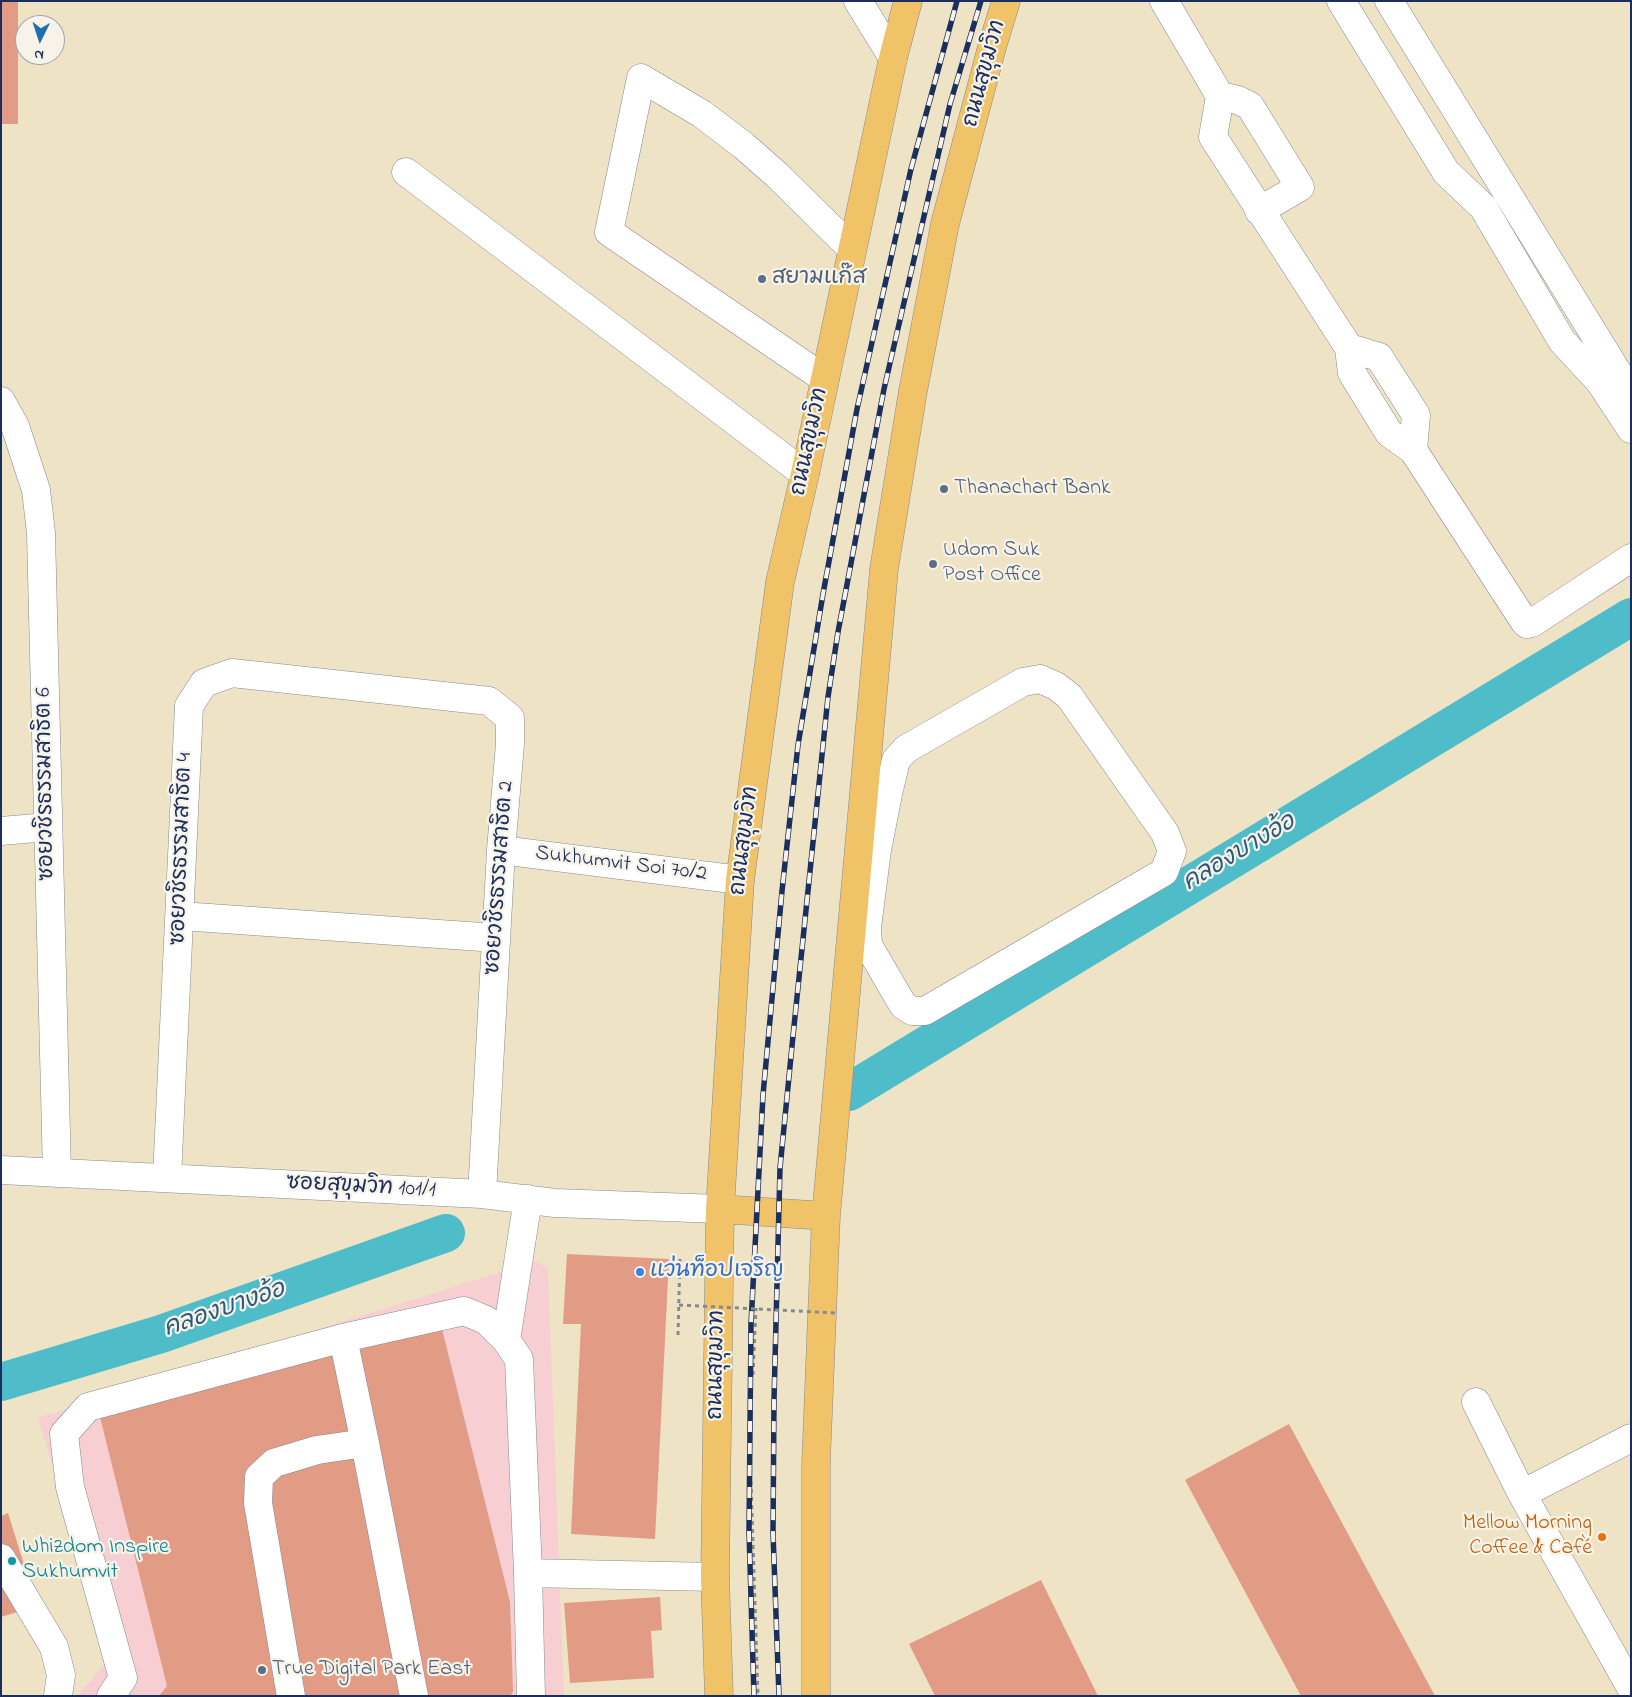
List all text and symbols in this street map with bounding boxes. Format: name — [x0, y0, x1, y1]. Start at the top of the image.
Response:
north arrow — [15, 15, 65, 65]
street label: ถนนสุขุมวิท — [959, 17, 1013, 131]
text: N — [34, 44, 44, 65]
place label: สยามแก๊ส — [772, 266, 866, 292]
marker: สยามแก๊ส — [756, 273, 768, 285]
street label: ถนนสุขุมวิท — [787, 385, 835, 499]
place label: Thanachart Bank — [954, 476, 1111, 502]
marker: Thanachart Bank — [938, 483, 950, 495]
place label: Udom Suk Post Office — [943, 538, 1041, 590]
marker: Udom Suk Post Office — [927, 558, 939, 570]
street label: ซอยวชิรธรรมสาธิต 6 — [32, 687, 62, 881]
street label: ซอยวชิรธรรมสาธิต 4 — [166, 752, 200, 946]
street label: ซอยวชิรธรรมสาธิต 2 — [481, 780, 521, 976]
street label: ถนนสุขุมวิท — [726, 785, 766, 897]
water label: คลองบางอ้อ — [1178, 809, 1302, 899]
street label: Sukhumvit Soi 70/2 — [534, 841, 708, 889]
street label: ซอยสุขุมวิท 101/1 — [286, 1171, 436, 1205]
place label: แว่นท็อปเจริญ — [650, 1259, 784, 1285]
marker: แว่นท็อปเจริญ — [634, 1266, 646, 1278]
water label: คลองบางอ้อ — [161, 1277, 289, 1345]
street label: ถนนสุขุมวิท — [704, 1310, 732, 1420]
place label: Mellow Morning Coffee & Café — [1463, 1511, 1592, 1562]
marker: Mellow Morning Coffee & Café — [1596, 1531, 1608, 1543]
place label: Whizdom Inspire Sukhumvit — [22, 1535, 169, 1586]
marker: Whizdom Inspire Sukhumvit — [6, 1555, 18, 1567]
place label: True Digital Park East — [272, 1657, 471, 1683]
marker: True Digital Park East — [256, 1664, 268, 1676]

